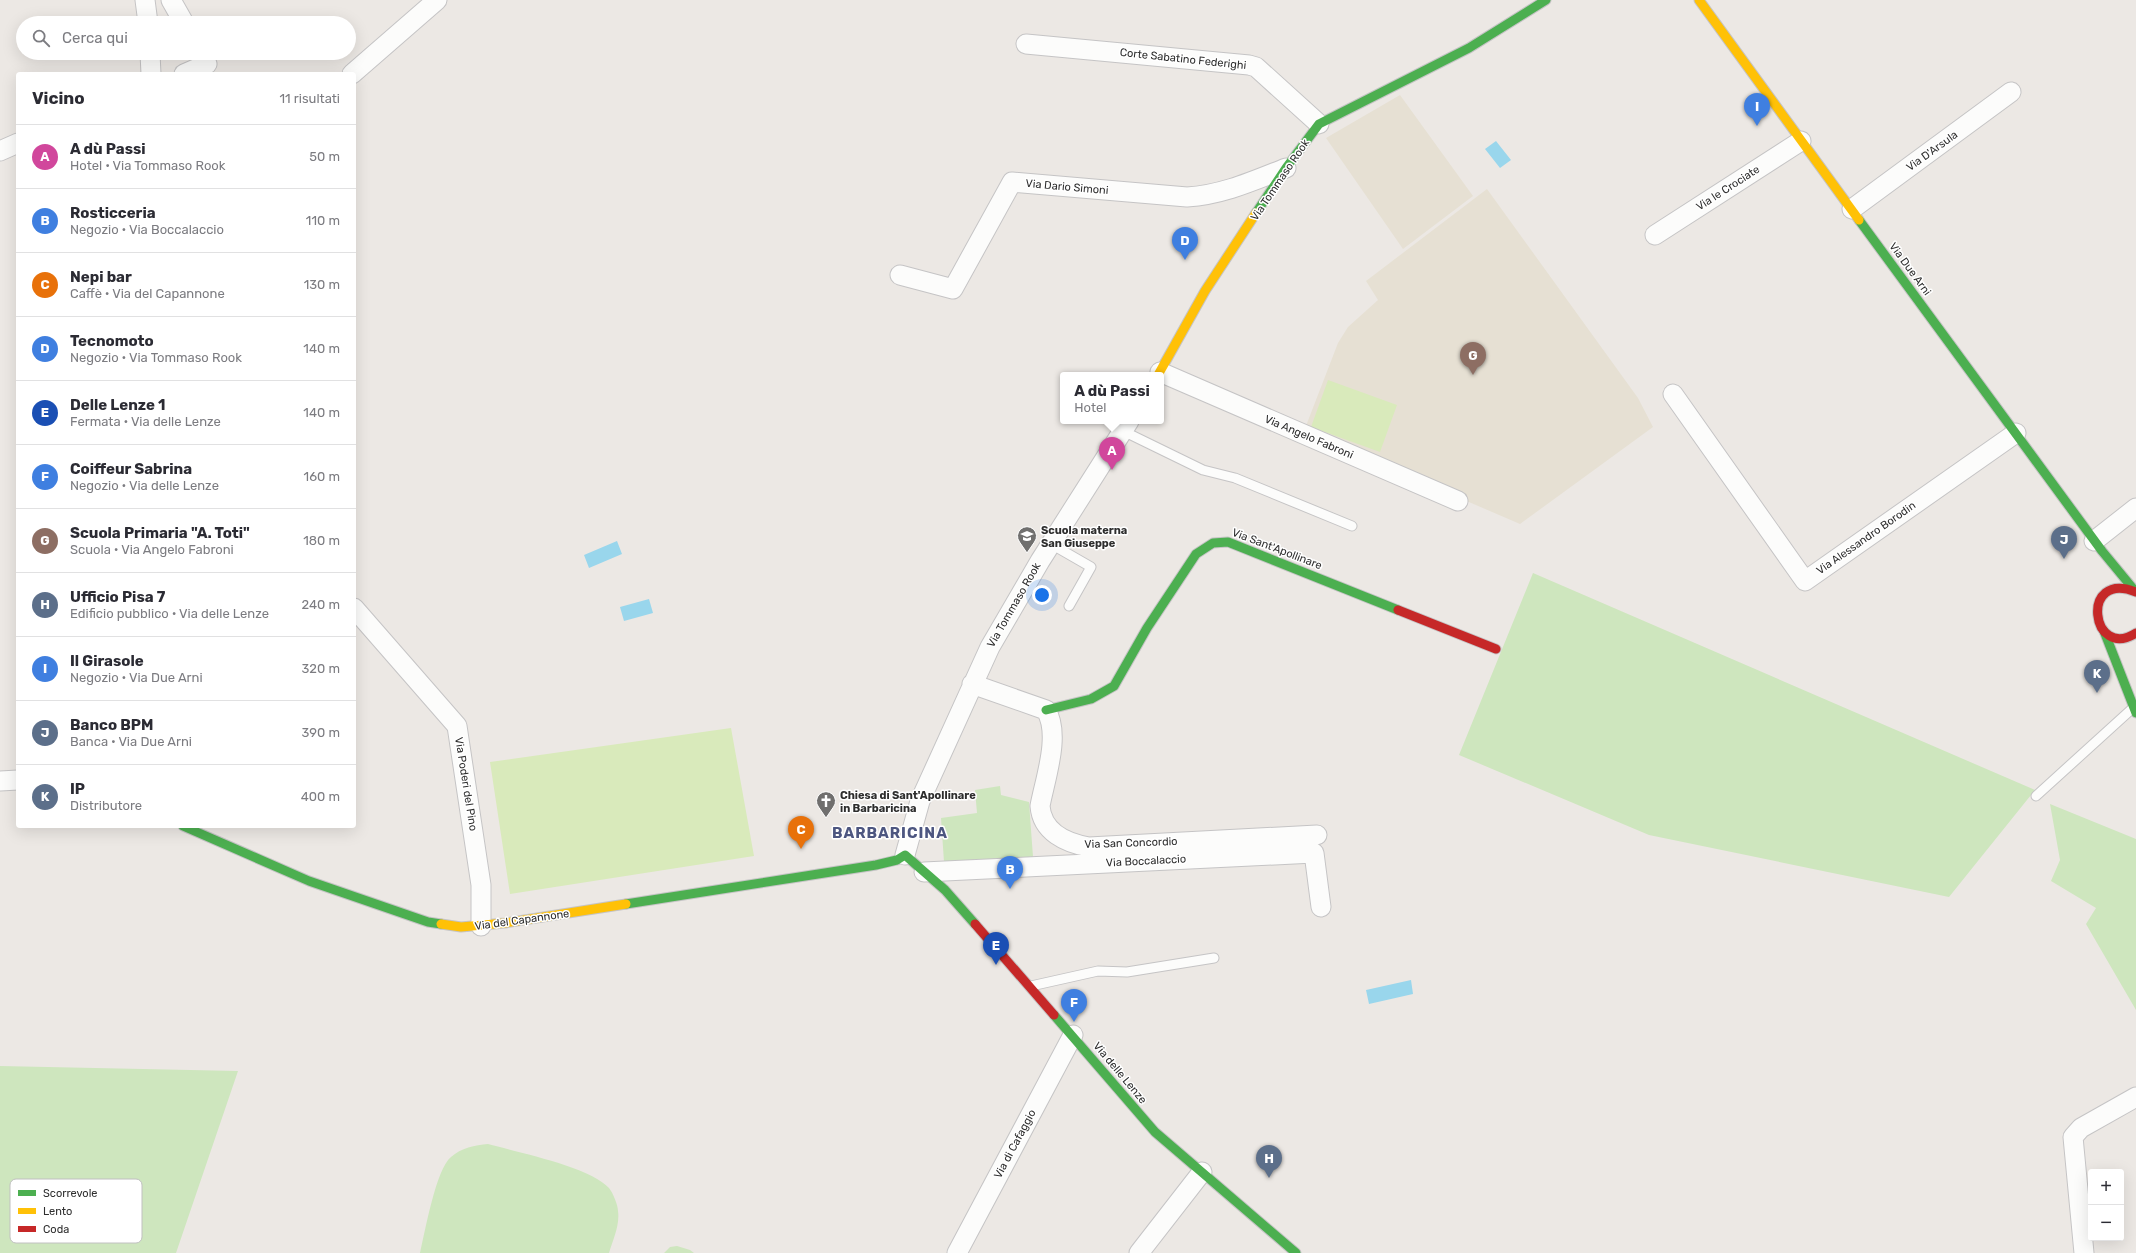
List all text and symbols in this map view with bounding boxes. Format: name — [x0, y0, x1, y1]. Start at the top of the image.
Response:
search box — [16, 16, 356, 60]
icon: search — [30, 27, 52, 49]
text: Cerca qui — [62, 29, 128, 47]
street label: Corte Sabatino Federighi — [1119, 46, 1247, 72]
text: Vicino — [32, 88, 85, 108]
text: 11 risultati — [280, 91, 340, 106]
pin: I — [1744, 93, 1770, 126]
street label: Via D'Arsula — [1904, 128, 1960, 174]
street label: Via Tommaso Rook — [1248, 136, 1312, 223]
text: A dù Passi — [70, 140, 146, 158]
text: A — [40, 149, 50, 164]
text: 50 m — [309, 149, 340, 164]
text: Hotel · Via Tommaso Rook — [70, 158, 226, 173]
street label: Via le Crociate — [1694, 163, 1762, 213]
street label: Via Dario Simoni — [1025, 177, 1109, 197]
text: Rosticceria — [70, 204, 156, 222]
text: B — [40, 213, 50, 228]
text: 110 m — [306, 213, 340, 228]
text: Negozio · Via Boccalaccio — [70, 222, 224, 237]
pin: D — [1172, 227, 1198, 260]
street label: Via Due Arni — [1886, 240, 1934, 298]
text: Nepi bar — [70, 268, 132, 286]
text: C — [40, 277, 50, 292]
text: 130 m — [304, 277, 340, 292]
text: Caffè · Via del Capannone — [70, 286, 225, 301]
text: Tecnomoto — [70, 332, 154, 350]
text: D — [40, 341, 50, 356]
text: 140 m — [303, 341, 340, 356]
pin: G — [1460, 342, 1486, 375]
text: Negozio · Via Tommaso Rook — [70, 350, 242, 365]
popup — [1060, 372, 1164, 424]
text: A dù Passi — [1074, 382, 1150, 400]
text: Delle Lenze 1 — [70, 396, 166, 414]
text: Hotel — [1074, 400, 1106, 415]
text: E — [41, 405, 49, 420]
text: 140 m — [303, 405, 340, 420]
street label: Via Angelo Fabroni — [1263, 412, 1355, 462]
text: Fermata · Via delle Lenze — [70, 414, 221, 429]
pin: A — [1099, 437, 1125, 470]
text: Coiffeur Sabrina — [70, 460, 192, 478]
text: F — [41, 469, 49, 484]
text: 160 m — [304, 469, 340, 484]
text: Negozio · Via delle Lenze — [70, 478, 219, 493]
street label: Via Alessandro Borodin — [1814, 499, 1918, 577]
text: Scuola Primaria "A. Toti" — [70, 524, 250, 542]
place label: Scuola materna San Giuseppe — [1041, 524, 1127, 550]
school or university icon: Scuola materna San Giuseppe — [1016, 525, 1038, 553]
street label: Via Sant'Apollinare — [1230, 526, 1324, 572]
pin: J — [2051, 526, 2077, 559]
text: G — [40, 533, 50, 548]
text: 180 m — [303, 533, 340, 548]
text: Scuola · Via Angelo Fabroni — [70, 542, 234, 557]
street label: Via Tommaso Rook — [984, 560, 1044, 650]
your location — [1032, 585, 1052, 605]
text: Ufficio Pisa 7 — [70, 588, 165, 606]
text: H — [40, 597, 50, 612]
text: 240 m — [301, 597, 340, 612]
text: Edificio pubblico · Via delle Lenze — [70, 606, 269, 621]
text: Il Girasole — [70, 652, 144, 670]
pin: K — [2084, 660, 2110, 693]
text: I — [43, 661, 47, 676]
text: 320 m — [302, 661, 340, 676]
text: Negozio · Via Due Arni — [70, 670, 203, 685]
text: Banco BPM — [70, 716, 153, 734]
text: J — [41, 725, 49, 740]
text: 390 m — [301, 725, 340, 740]
text: Banca · Via Due Arni — [70, 734, 192, 749]
street label: Via Poderi del Pino — [452, 736, 480, 832]
text: IP — [70, 780, 85, 798]
text: K — [41, 789, 49, 804]
text: 400 m — [301, 789, 340, 804]
place label: Chiesa di Sant'Apollinare in Barbaricina — [840, 789, 976, 815]
church icon: Chiesa di Sant'Apollinare in Barbaricina — [815, 790, 837, 818]
text: Distributore — [70, 798, 142, 813]
pin: C — [788, 816, 814, 849]
district label: BARBARICINA — [832, 824, 948, 842]
street label: Via San Concordio — [1084, 835, 1178, 851]
street label: Via Boccalaccio — [1106, 852, 1186, 870]
pin: B — [997, 856, 1023, 889]
street label: Via del Capannone — [474, 907, 570, 933]
pin: E — [983, 932, 1009, 965]
pin: F — [1061, 989, 1087, 1022]
street label: Via delle Lenze — [1091, 1040, 1149, 1106]
street label: Via di Cafaggio — [991, 1107, 1039, 1181]
pin: H — [1256, 1145, 1282, 1178]
map controls — [2088, 1169, 2124, 1241]
button: + — [2088, 1169, 2124, 1205]
legend — [10, 1179, 142, 1243]
text: Scorrevole — [43, 1187, 97, 1200]
text: Lento — [43, 1205, 72, 1218]
button: − — [2088, 1205, 2124, 1241]
text: Coda — [43, 1223, 69, 1236]

